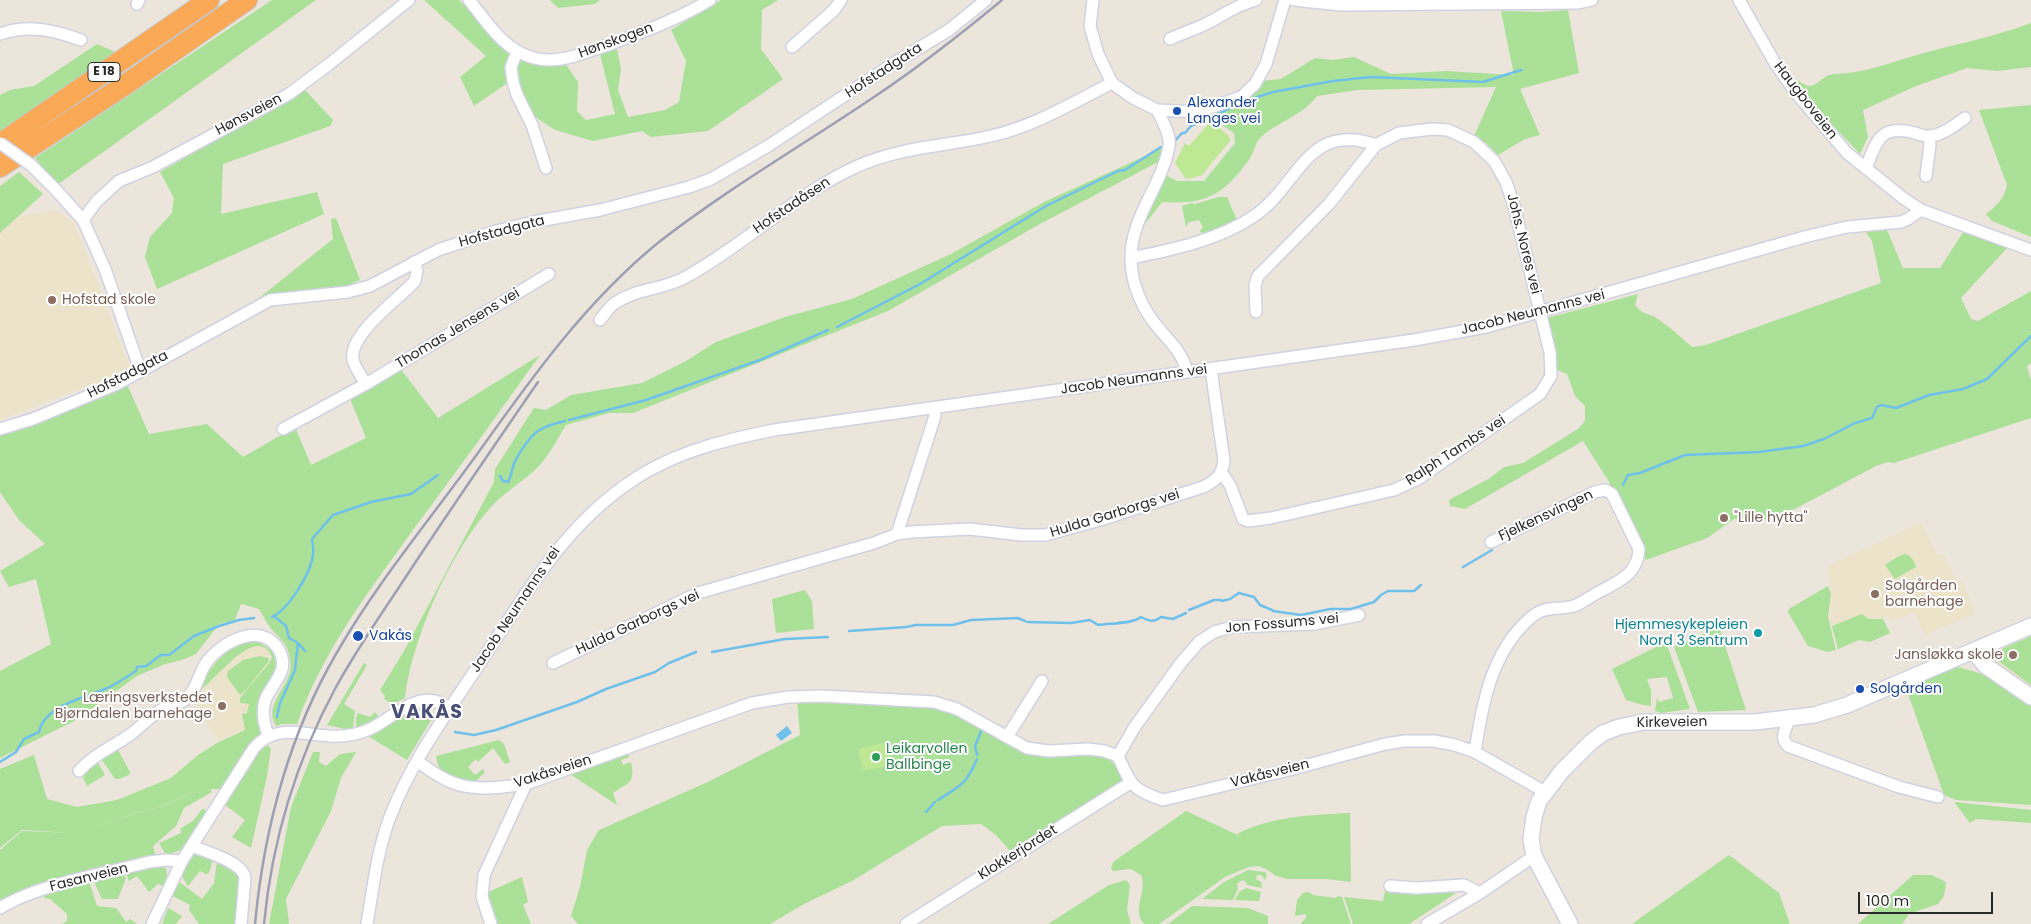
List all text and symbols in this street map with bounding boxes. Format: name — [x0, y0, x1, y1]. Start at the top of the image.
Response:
street label: Hønskogen — [576, 20, 656, 62]
street label: Hofstadgata — [842, 40, 926, 102]
street label: Haugboveien — [1770, 59, 1840, 143]
road number: E 18 — [88, 62, 120, 82]
street label: Hønsveien — [213, 91, 285, 139]
place label: Alexander Langes vei — [1187, 95, 1261, 128]
marker: Alexander Langes vei — [1171, 105, 1183, 117]
street label: Hofstadåsen — [750, 174, 834, 238]
street label: Johs. Nores vei — [1502, 192, 1544, 296]
street label: Hofstadgata — [457, 212, 547, 252]
street label: Thomas Jensens vei — [393, 285, 523, 373]
street label: Jacob Neumanns vei — [1459, 287, 1607, 339]
place label: Hofstad skole — [62, 292, 156, 308]
marker: Hofstad skole — [46, 294, 58, 306]
street label: Hofstadgata — [85, 348, 171, 402]
street label: Jacob Neumanns vei — [1060, 361, 1208, 399]
street label: Ralph Tambs vei — [1403, 412, 1509, 490]
street label: Hulda Garborgs vei — [1048, 486, 1182, 542]
street label: Fjelkensvingen — [1496, 487, 1596, 545]
place label: "Lille hytta" — [1734, 510, 1807, 526]
marker: "Lille hytta" — [1718, 512, 1730, 524]
street label: Jacob Neumanns vei — [468, 544, 564, 676]
place label: Solgården barnehage — [1885, 578, 1963, 610]
street label: Hulda Garborgs vei — [574, 587, 702, 659]
marker: Solgården barnehage — [1869, 588, 1881, 600]
street label: Jon Fossums vei — [1224, 611, 1340, 637]
place label: Hjemmesykepleien Nord 3 Sentrum — [1615, 617, 1748, 650]
marker: Hjemmesykepleien Nord 3 Sentrum — [1752, 627, 1764, 639]
place label: Vakås — [369, 628, 412, 644]
marker: Vakås — [351, 629, 365, 643]
place label: Jansløkka skole — [1894, 647, 2003, 663]
marker: Jansløkka skole — [2007, 649, 2019, 661]
place label: Solgården — [1870, 681, 1942, 697]
marker: Solgården — [1854, 683, 1866, 695]
place label: Læringsverkstedet Bjørndalen barnehage — [55, 690, 212, 722]
marker: Læringsverkstedet Bjørndalen barnehage — [216, 700, 228, 712]
district label: VAKÅS — [390, 702, 464, 724]
street label: Kirkeveien — [1637, 714, 1707, 732]
place label: Leikarvollen Ballbinge — [886, 741, 967, 774]
marker: Leikarvollen Ballbinge — [870, 751, 882, 763]
street label: Vakåsveien — [512, 752, 594, 792]
street label: Vakåsveien — [1229, 756, 1311, 792]
street label: Klokkerjordet — [975, 822, 1061, 884]
street label: Fasanveien — [48, 860, 130, 896]
scale bar — [1861, 882, 1996, 914]
text: 100 m — [1866, 890, 1909, 911]

